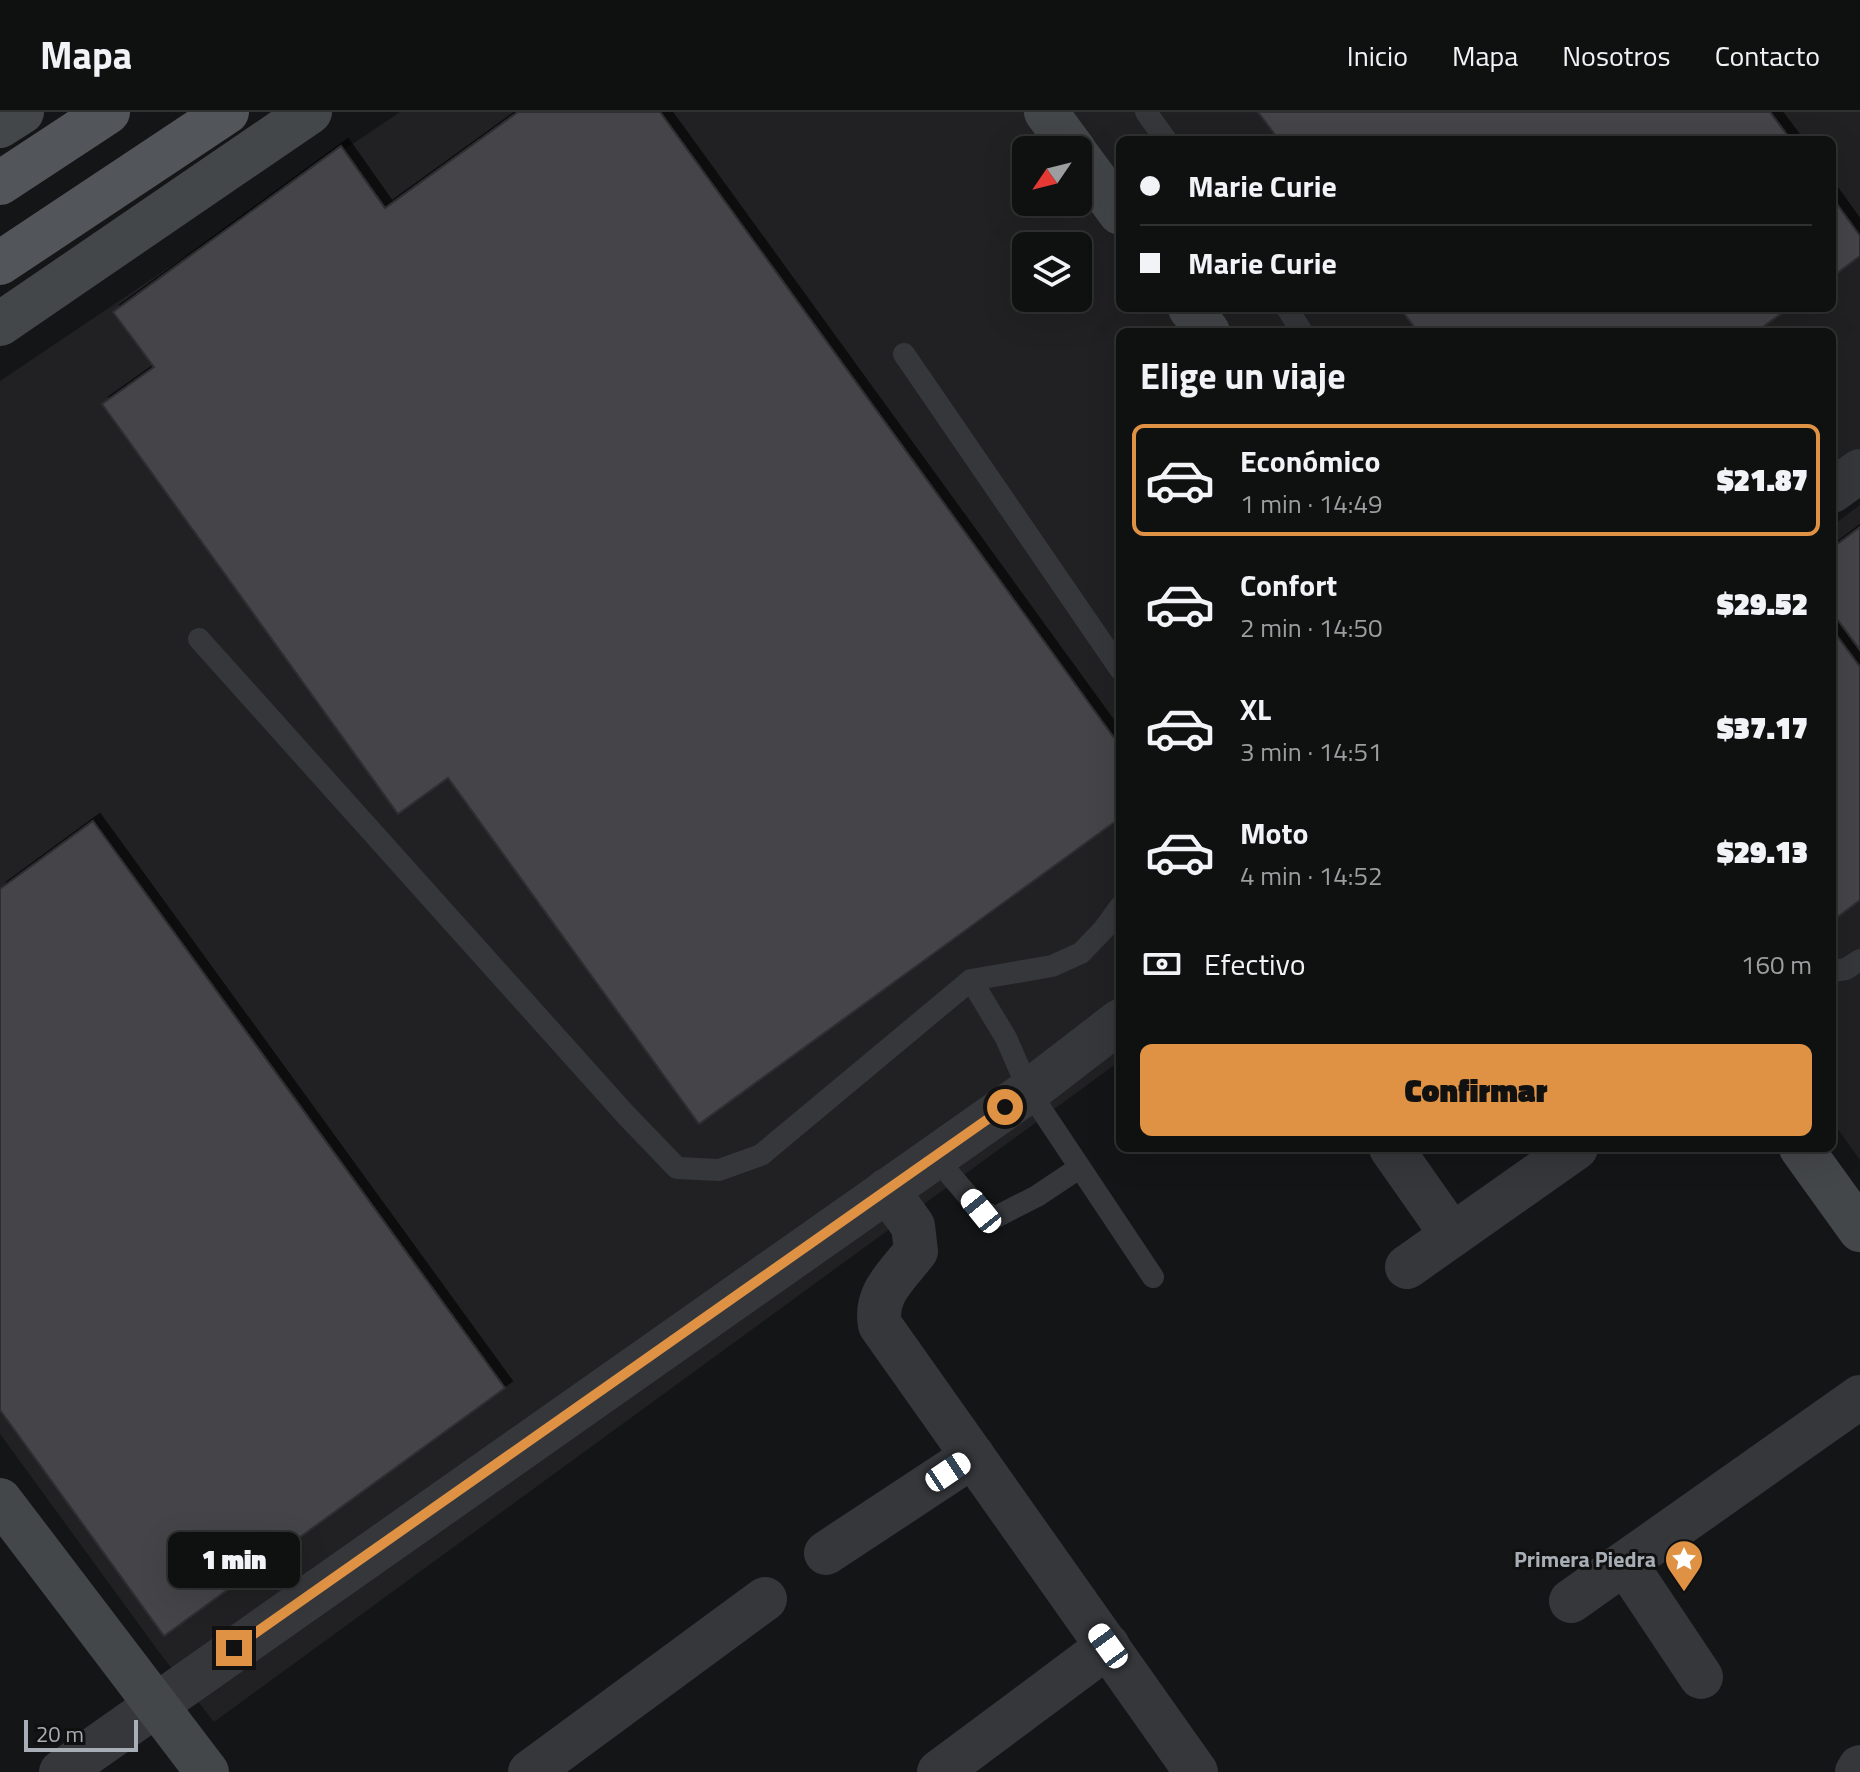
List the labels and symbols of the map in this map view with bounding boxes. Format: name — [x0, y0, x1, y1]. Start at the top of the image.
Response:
north arrow — [1012, 136, 1092, 216]
route start — [987, 1089, 1023, 1125]
car — [957, 1185, 1005, 1237]
car — [921, 1449, 975, 1495]
callout: 1 min — [168, 1532, 300, 1588]
place icon: Primera Piedra — [1663, 1538, 1705, 1593]
place label: Primera Piedra — [1514, 1542, 1656, 1576]
car — [1084, 1620, 1132, 1672]
route end — [216, 1630, 252, 1666]
scale bar — [24, 1716, 138, 1752]

